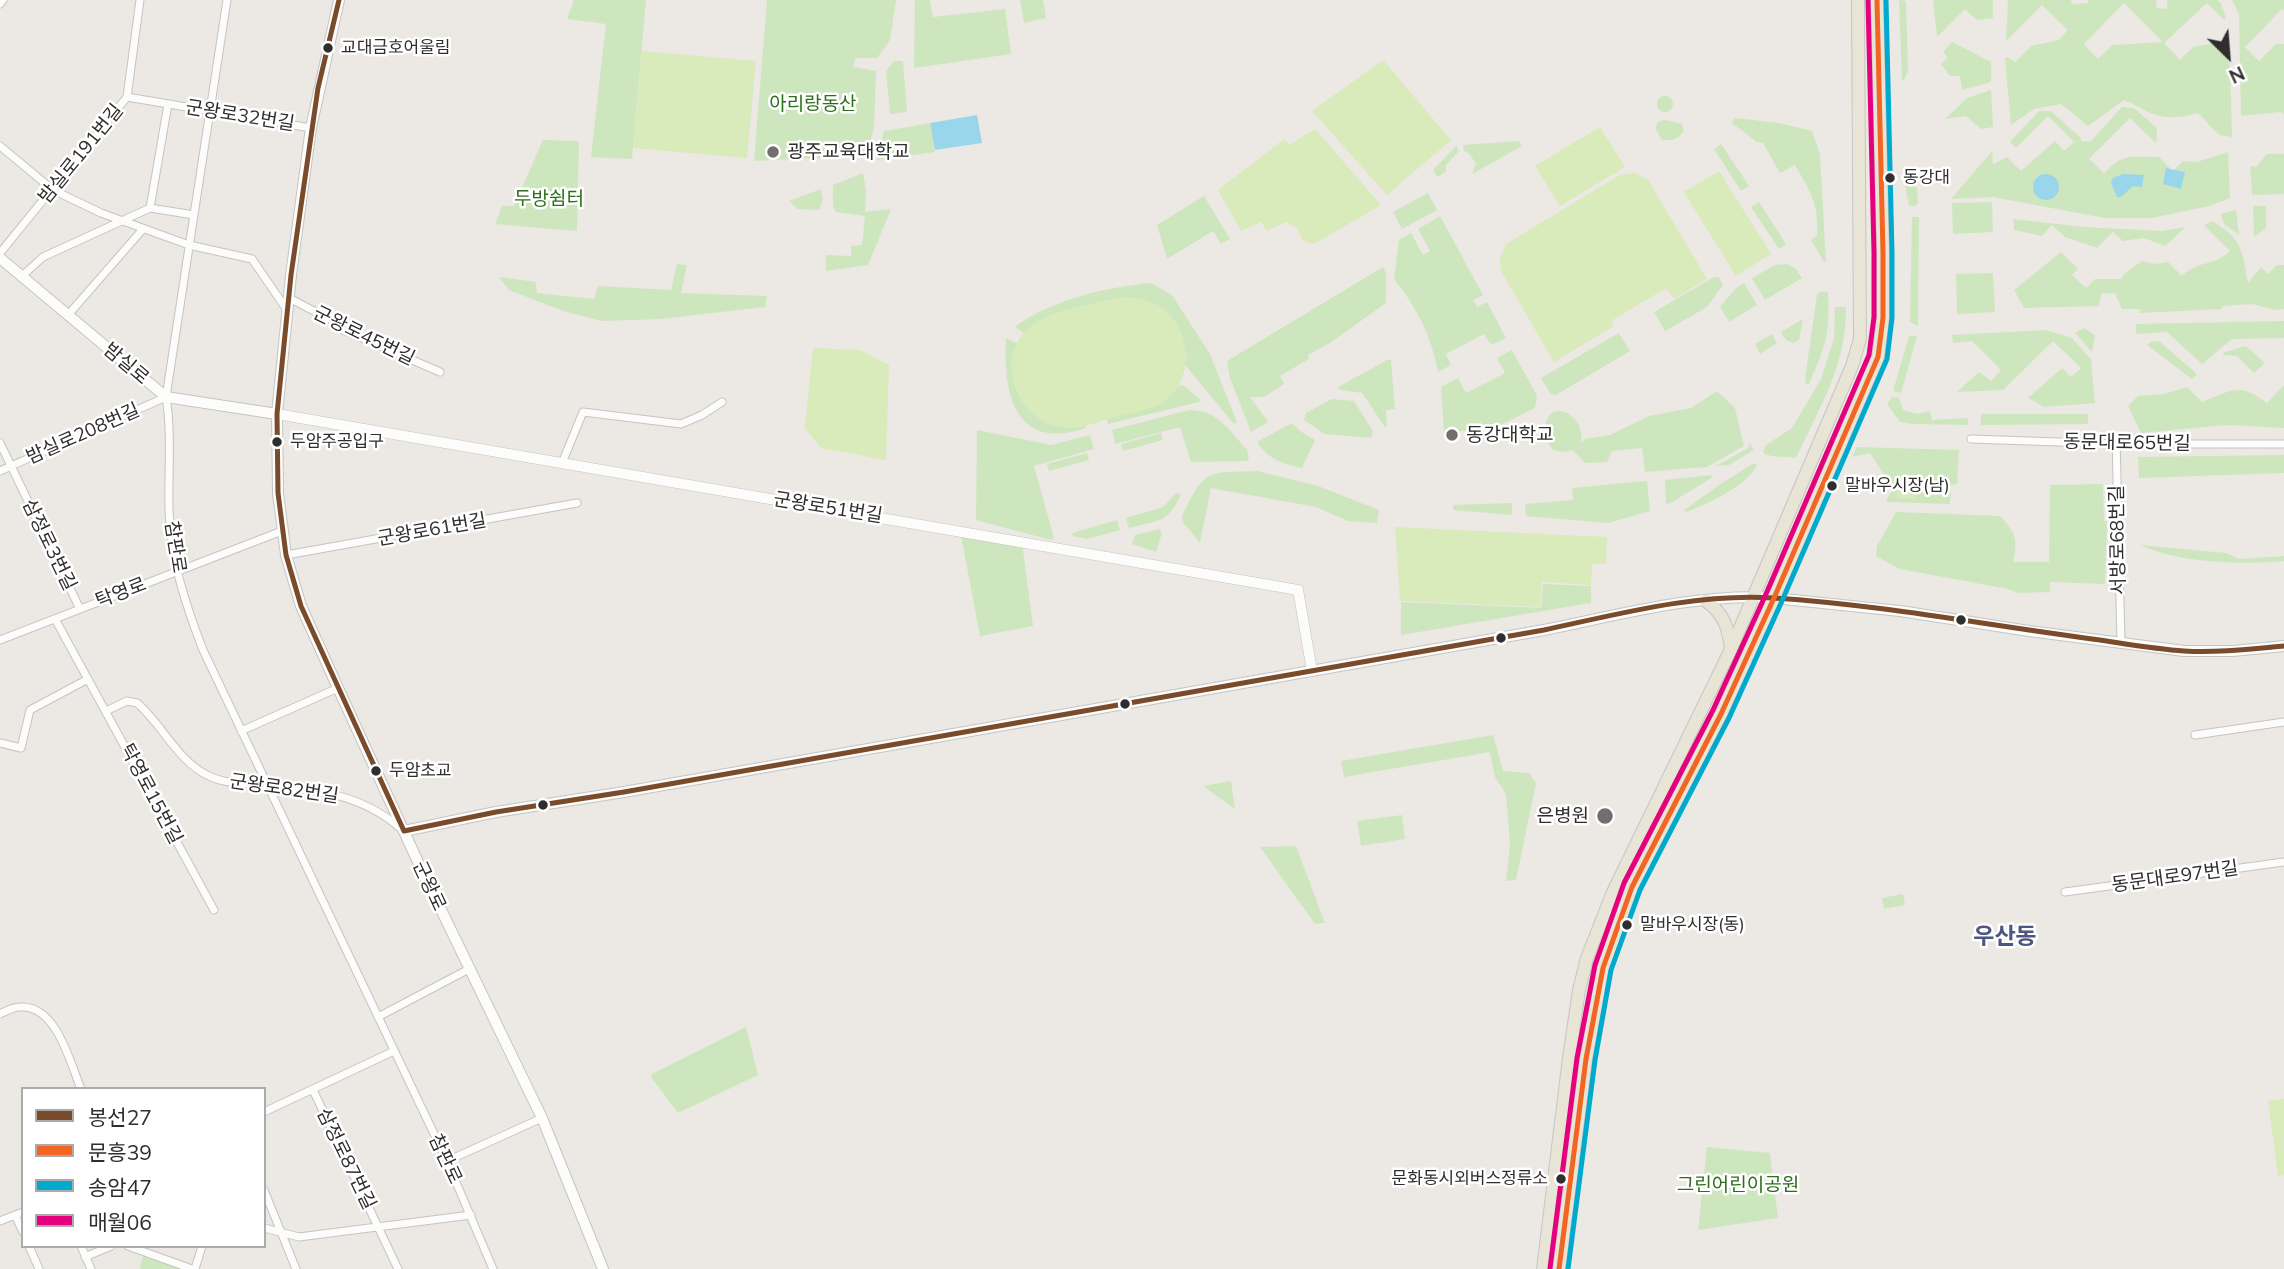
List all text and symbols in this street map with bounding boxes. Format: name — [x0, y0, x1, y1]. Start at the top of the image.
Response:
north arrow — [2193, 21, 2263, 91]
place label: 교대금호어울림 — [341, 38, 450, 58]
marker: 교대금호어울림 — [321, 41, 335, 55]
text: N — [2225, 61, 2248, 89]
park label: 아리랑동산 — [769, 93, 857, 115]
street label: 군왕로32번길 — [184, 96, 296, 136]
street label: 밤실로191번길 — [34, 100, 128, 208]
place label: 광주교육대학교 — [787, 141, 909, 163]
marker: 광주교육대학교 — [765, 144, 781, 160]
place label: 동강대 — [1903, 168, 1950, 188]
marker: 동강대 — [1883, 171, 1897, 185]
park label: 두방쉼터 — [514, 188, 584, 210]
street label: 군왕로45번길 — [309, 302, 419, 370]
street label: 밤실로 — [99, 338, 153, 390]
street label: 밤실로208번길 — [23, 399, 143, 469]
place label: 동강대학교 — [1466, 424, 1553, 446]
marker: 동강대학교 — [1444, 427, 1460, 443]
street label: 동문대로65번길 — [2063, 430, 2191, 456]
place label: 두암주공입구 — [290, 432, 384, 452]
marker: 두암주공입구 — [270, 435, 284, 449]
place label: 말바우시장(남) — [1845, 476, 1950, 496]
marker: 말바우시장(남) — [1825, 479, 1839, 493]
street label: 서방로68번길 — [2106, 485, 2130, 595]
street label: 군왕로51번길 — [772, 488, 884, 528]
street label: 삼정로3번길 — [17, 496, 81, 594]
street label: 군왕로61번길 — [376, 509, 488, 551]
street label: 참판로 — [160, 519, 190, 575]
street label: 탁영로 — [92, 573, 150, 613]
unlabelled marker — [1954, 613, 1968, 627]
unlabelled marker — [1494, 631, 1508, 645]
unlabelled marker — [1118, 697, 1132, 711]
street label: 탁영로15번길 — [115, 740, 187, 848]
place label: 두암초교 — [389, 761, 452, 781]
marker: 두암초교 — [369, 764, 383, 778]
street label: 군왕로82번길 — [228, 770, 340, 808]
unlabelled marker — [536, 798, 550, 812]
place label: 은병원 — [1537, 805, 1589, 827]
marker: 은병원 — [1595, 806, 1615, 826]
street label: 군왕로 — [408, 857, 450, 915]
street label: 동문대로97번길 — [2110, 857, 2240, 897]
place label: 말바우시장(동) — [1640, 915, 1745, 935]
marker: 말바우시장(동) — [1620, 918, 1634, 932]
district label: 우산동 — [1973, 923, 2037, 951]
legend — [21, 1087, 266, 1248]
text: 봉선27 — [88, 1104, 152, 1130]
street label: 삼정로87번길 — [312, 1104, 380, 1214]
street label: 참판로 — [424, 1130, 466, 1188]
text: 문흥39 — [88, 1139, 152, 1165]
place label: 문화동시외버스정류소 — [1392, 1169, 1548, 1189]
marker: 문화동시외버스정류소 — [1554, 1172, 1568, 1186]
text: 송암47 — [88, 1174, 152, 1200]
park label: 그린어린이공원 — [1677, 1174, 1799, 1196]
text: 매월06 — [88, 1209, 152, 1235]

